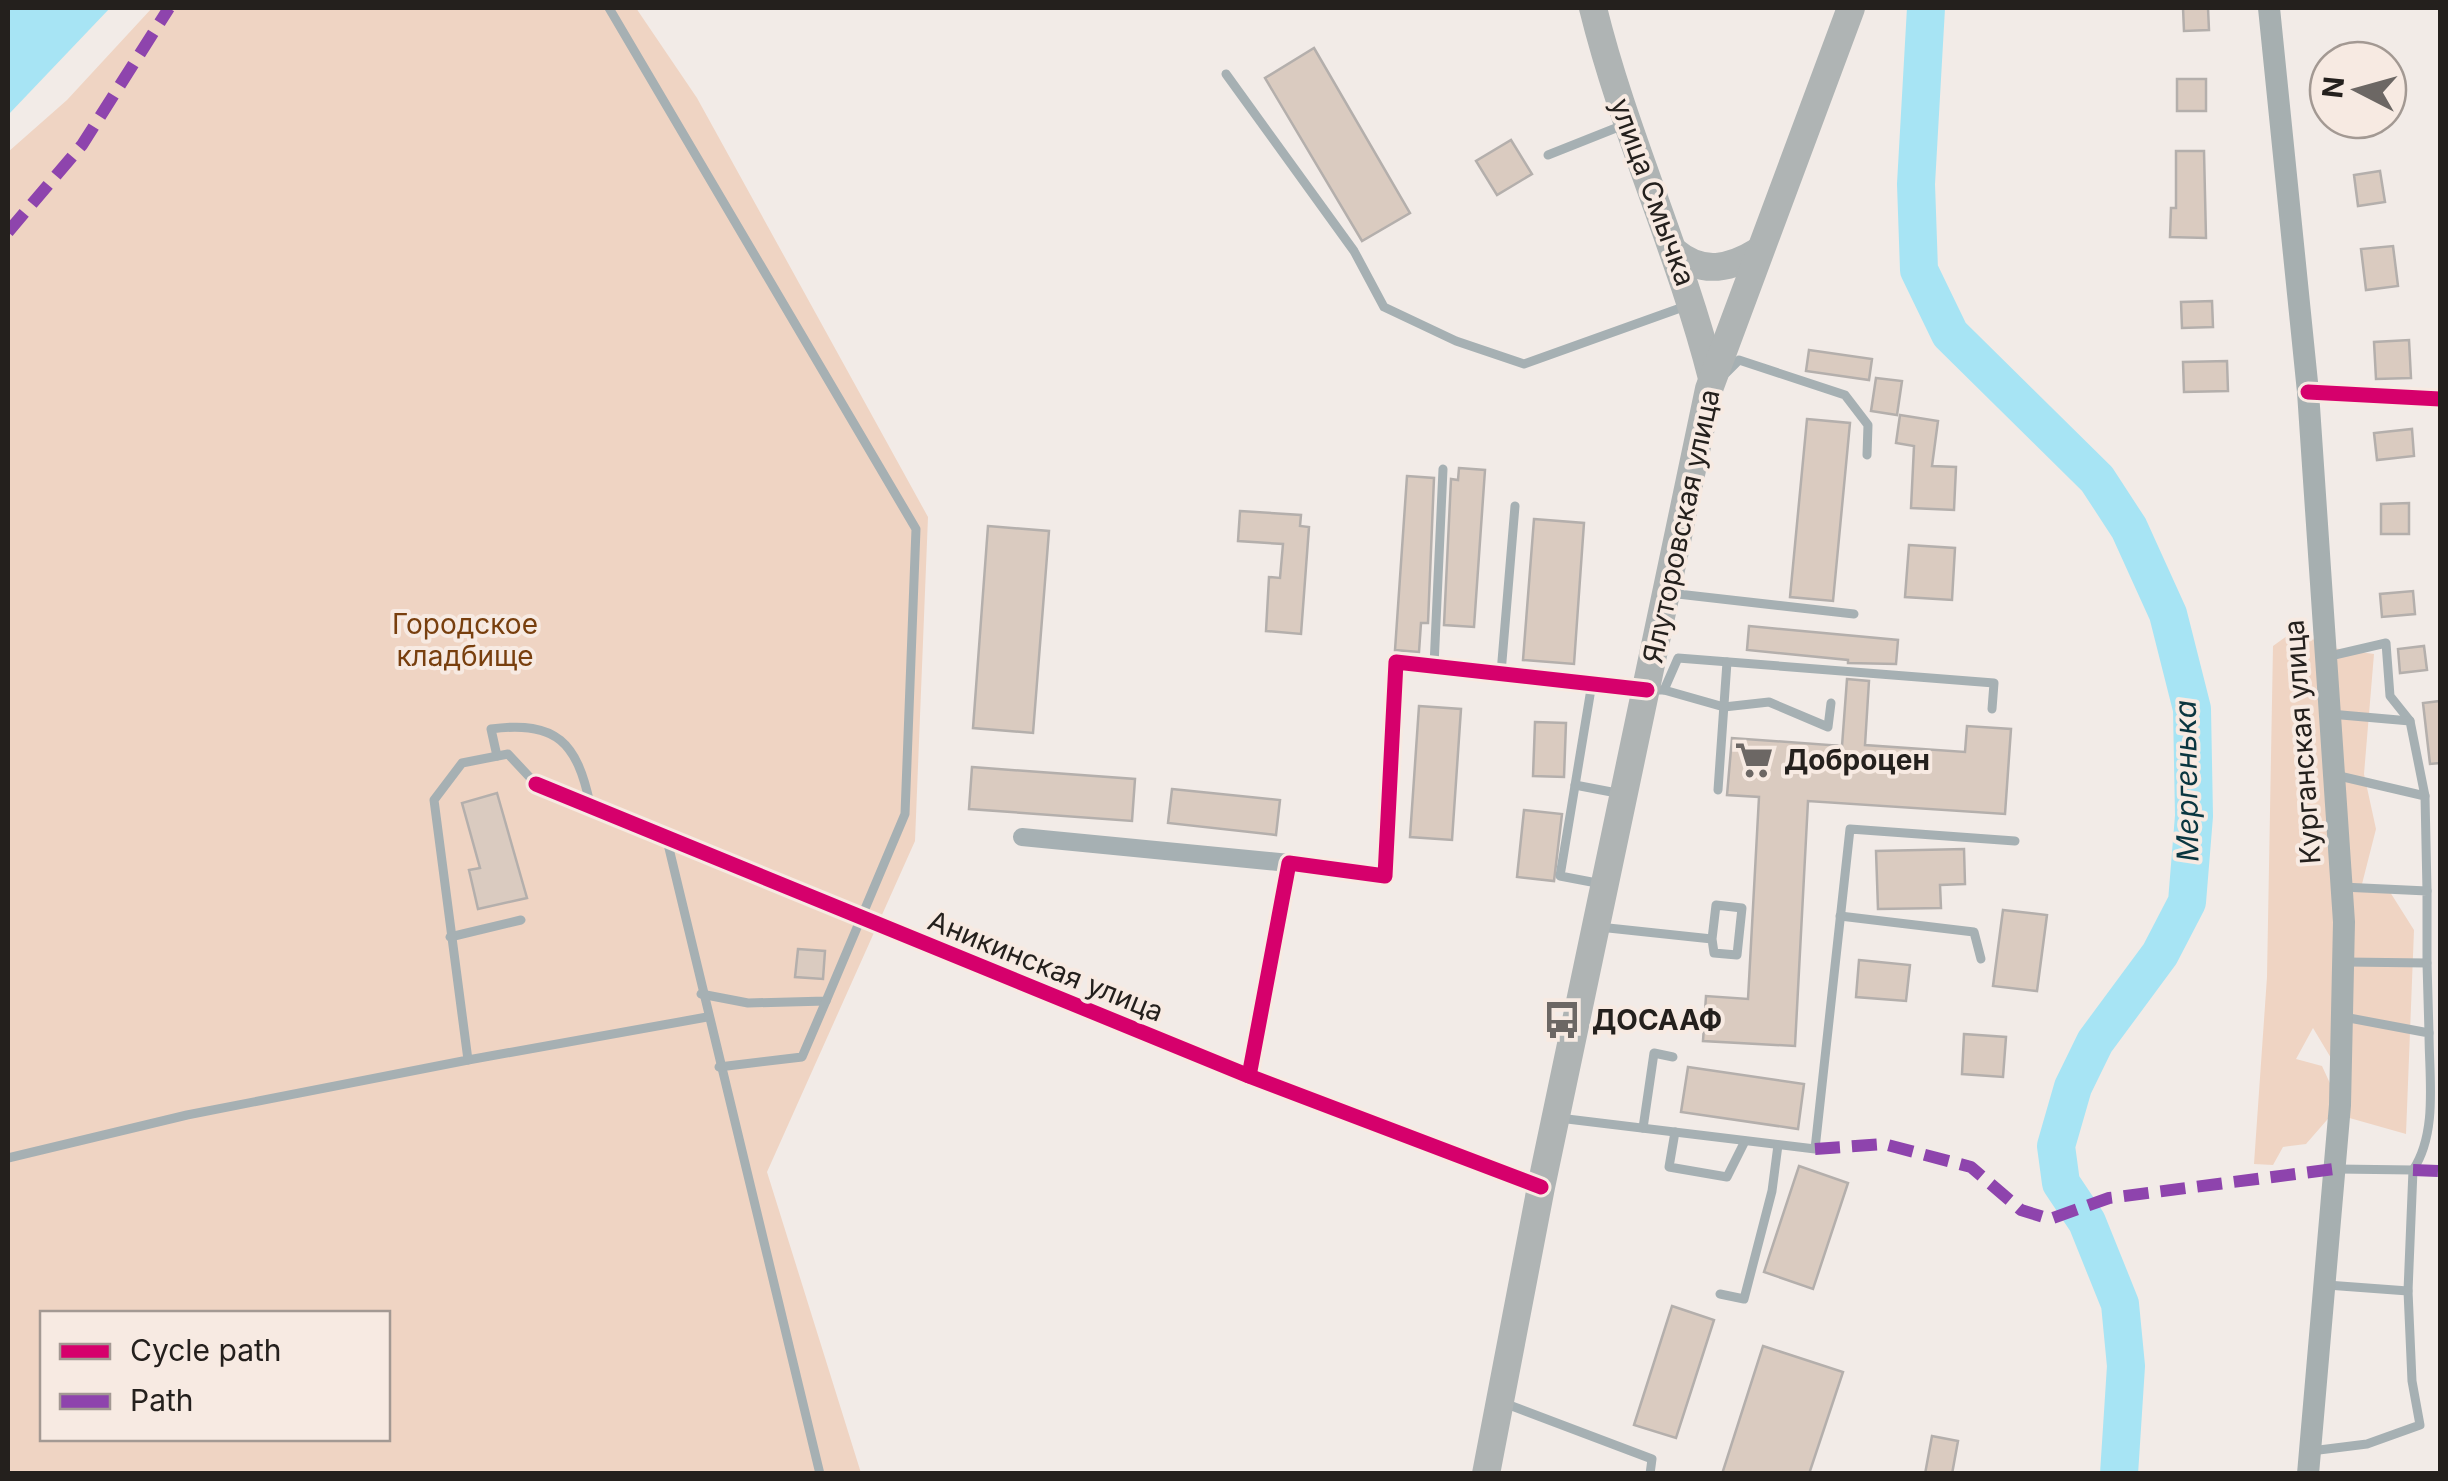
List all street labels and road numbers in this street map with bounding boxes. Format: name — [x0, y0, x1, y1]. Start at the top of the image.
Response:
street label: улица Смычка — [1603, 94, 1703, 290]
street label: Ялуторовская улица — [1635, 386, 1727, 666]
street label: Курганская улица — [2276, 619, 2328, 865]
street label: Аникинская улица — [923, 903, 1169, 1029]

